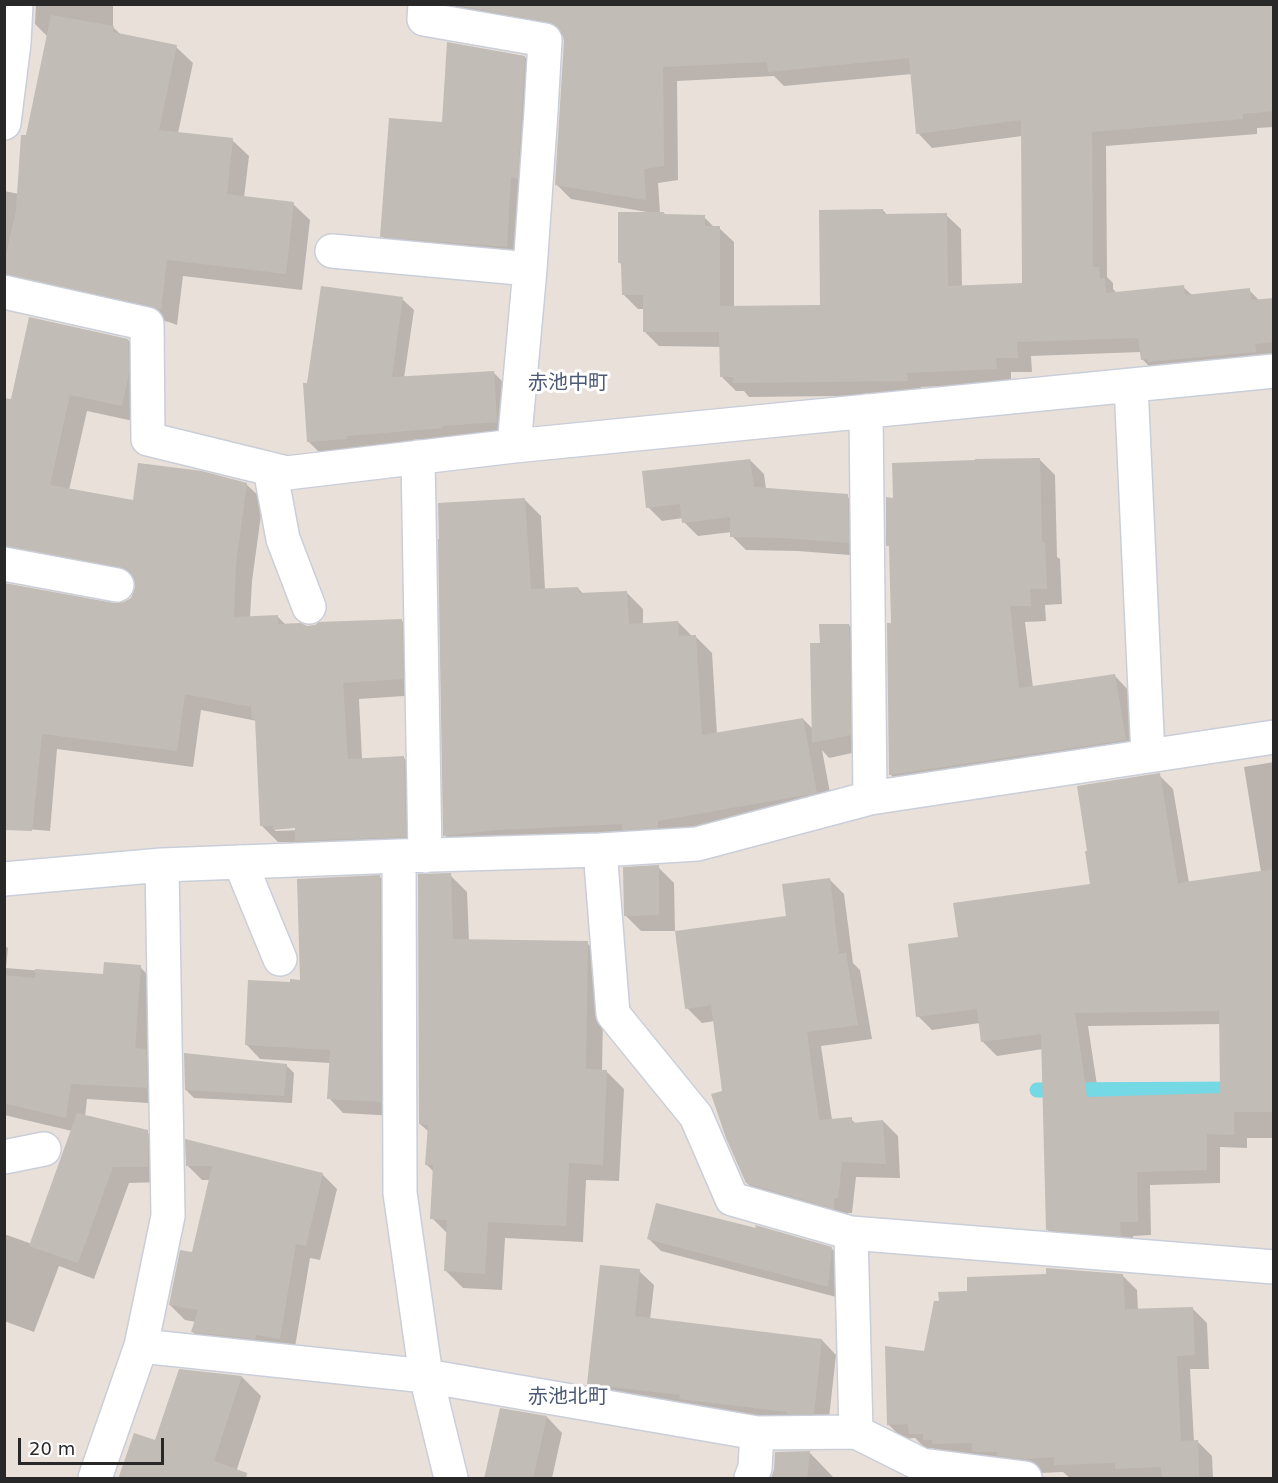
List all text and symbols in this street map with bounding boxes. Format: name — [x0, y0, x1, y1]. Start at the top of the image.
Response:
district label: 赤池中町 — [528, 372, 608, 396]
district label: 赤池北町 — [528, 1386, 608, 1410]
scale bar — [21, 1426, 166, 1464]
text: 20 m — [29, 1438, 75, 1459]

